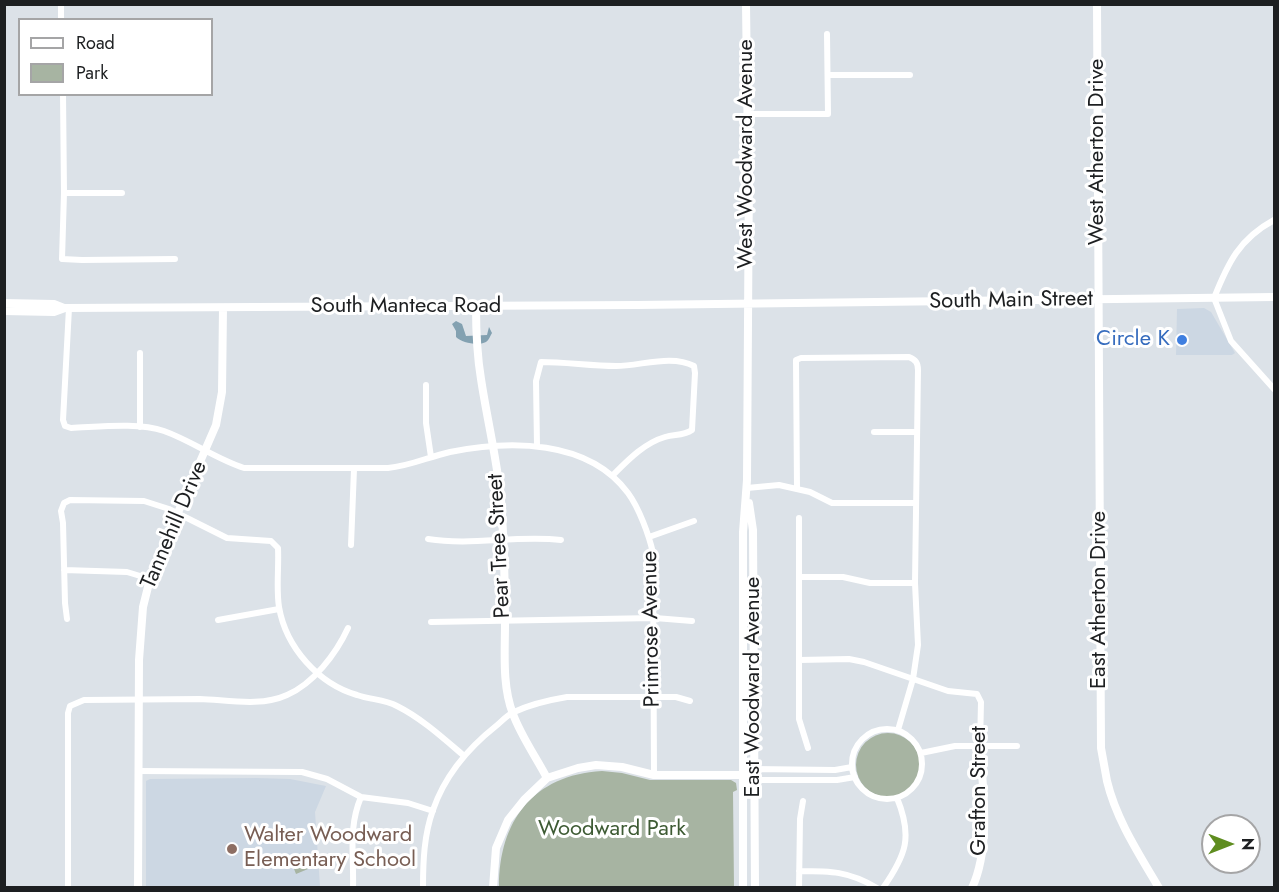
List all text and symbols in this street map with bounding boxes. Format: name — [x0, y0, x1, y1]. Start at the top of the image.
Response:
legend — [18, 18, 213, 96]
text: Road — [76, 30, 115, 56]
street label: West Woodward Avenue — [734, 39, 760, 269]
street label: West Atherton Drive — [1085, 59, 1111, 245]
text: Park — [76, 60, 108, 86]
street label: South Main Street — [929, 286, 1093, 316]
street label: South Manteca Road — [311, 294, 501, 320]
place label: Circle K — [1096, 327, 1170, 353]
marker: Circle K — [1175, 333, 1189, 347]
street label: Tannehill Drive — [136, 457, 214, 593]
street label: Pear Tree Street — [483, 473, 517, 619]
street label: East Atherton Drive — [1087, 511, 1113, 689]
street label: Primrose Avenue — [637, 550, 667, 708]
street label: East Woodward Avenue — [741, 577, 767, 797]
street label: Grafton Street — [967, 726, 993, 856]
north arrow — [1201, 814, 1261, 874]
park label: Woodward Park — [538, 817, 686, 843]
place label: Walter Woodward Elementary School — [244, 823, 416, 874]
text: N — [1236, 838, 1259, 850]
marker: Walter Woodward Elementary School — [225, 842, 239, 856]

